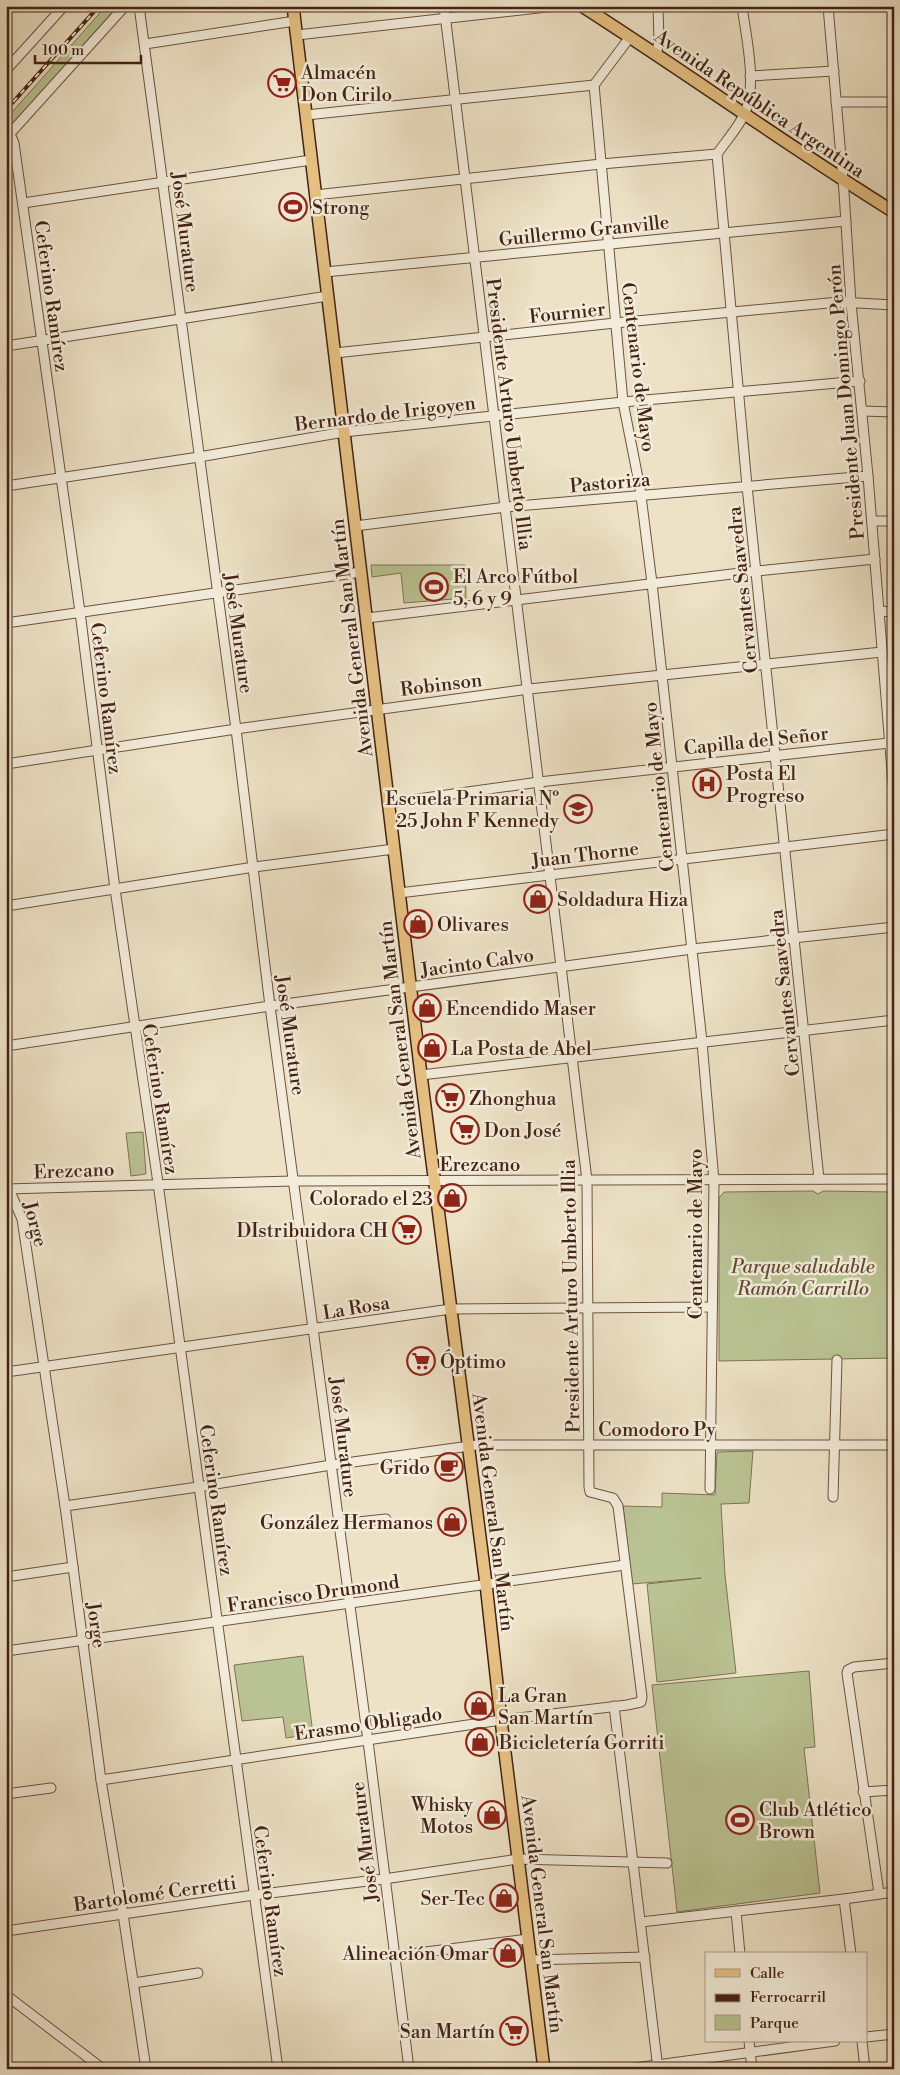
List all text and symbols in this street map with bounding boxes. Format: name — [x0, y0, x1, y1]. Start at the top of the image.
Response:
street label: Avenida República Argentina — [649, 24, 870, 183]
scale bar — [35, 32, 141, 64]
text: 100 m — [42, 41, 84, 60]
place label: Almacén Don Cirilo — [300, 61, 392, 107]
supermarket icon: Almacén Don Cirilo — [267, 68, 297, 98]
street label: José Murature — [166, 170, 204, 294]
sports icon: Strong — [278, 192, 308, 222]
place label: Strong — [312, 196, 370, 220]
street label: Guillermo Granville — [498, 210, 671, 252]
street label: Ceferino Ramírez — [29, 219, 73, 373]
street label: Presidente Juan Domingo Perón — [822, 263, 870, 541]
street label: Presidente Arturo Umberto Illia — [480, 277, 538, 552]
street label: Centenario de Mayo — [616, 281, 660, 453]
street label: Fournier — [528, 297, 606, 329]
street label: Bernardo de Irigoyen — [292, 391, 477, 437]
street label: Pastoriza — [569, 467, 652, 498]
street label: Cervantes Saavedra — [722, 505, 764, 675]
street label: Avenida General San Martín — [325, 517, 379, 759]
place label: El Arco Fútbol 5, 6 y 9 — [453, 565, 579, 611]
street label: José Murature — [218, 570, 258, 695]
sports icon: El Arco Fútbol 5, 6 y 9 — [419, 572, 449, 602]
street label: Ceferino Ramírez — [85, 621, 127, 775]
street label: Robinson — [399, 668, 483, 702]
street label: Centenario de Mayo — [638, 701, 680, 873]
street label: Capilla del Señor — [683, 721, 830, 761]
place label: Posta El Progreso — [726, 762, 805, 808]
hospital icon: Posta El Progreso — [692, 769, 722, 799]
place label: Escuela Primaria Nº 25 John F Kennedy — [385, 787, 560, 833]
school or university icon: Escuela Primaria Nº 25 John F Kennedy — [563, 794, 593, 824]
street label: Juan Thorne — [529, 836, 640, 874]
shop icon: Soldadura Hiza — [523, 884, 553, 914]
place label: Soldadura Hiza — [557, 888, 689, 912]
street label: Cervantes Saavedra — [764, 908, 806, 1078]
shop icon: Olivares — [403, 909, 433, 939]
place label: Olivares — [437, 913, 509, 937]
street label: Avenida General San Martín — [373, 919, 427, 1161]
street label: Jacinto Calvo — [418, 943, 535, 983]
street label: José Murature — [270, 972, 310, 1097]
shop icon: Encendido Maser — [412, 993, 442, 1023]
place label: Encendido Maser — [446, 997, 596, 1021]
street label: Ceferino Ramírez — [136, 1022, 184, 1176]
shop icon: La Posta de Abel — [417, 1033, 447, 1063]
place label: La Posta de Abel — [451, 1037, 592, 1061]
supermarket icon: Zhonghua — [435, 1083, 465, 1113]
place label: Zhonghua — [469, 1087, 557, 1111]
supermarket icon: Don José — [450, 1115, 480, 1145]
place label: Don José — [484, 1119, 561, 1143]
street label: Centenario de Mayo — [684, 1149, 708, 1319]
street label: Erezcano — [439, 1153, 521, 1177]
street label: Erezcano — [33, 1158, 115, 1184]
street label: Presidente Arturo Umberto Illia — [557, 1159, 585, 1433]
shop icon: Colorado el 23 — [437, 1183, 467, 1213]
place label: Colorado el 23 — [309, 1187, 433, 1211]
street label: Jorge — [17, 1198, 53, 1250]
supermarket icon: DIstribuidora CH — [392, 1215, 422, 1245]
place label: DIstribuidora CH — [236, 1219, 388, 1243]
park label: Parque saludable Ramón Carrillo — [730, 1255, 875, 1301]
street label: La Rosa — [321, 1291, 392, 1325]
supermarket icon: Óptimo — [406, 1346, 436, 1376]
place label: Óptimo — [440, 1349, 506, 1374]
street label: José Murature — [324, 1375, 362, 1499]
street label: Avenida General San Martín — [466, 1391, 520, 1633]
street label: Comodoro Py — [598, 1418, 717, 1442]
street label: Ceferino Ramírez — [194, 1423, 238, 1577]
cafe icon: Grido — [434, 1452, 464, 1482]
place label: Grido — [380, 1456, 430, 1480]
shop icon: González Hermanos — [437, 1507, 467, 1537]
place label: González Hermanos — [260, 1511, 433, 1535]
street label: Francisco Drumond — [226, 1570, 401, 1618]
street label: Jorge — [81, 1600, 111, 1650]
place label: La Gran San Martín — [498, 1684, 593, 1730]
shop icon: La Gran San Martín — [464, 1691, 494, 1721]
street label: Erasmo Obligado — [293, 1702, 444, 1746]
shop icon: Bicicletería Gorriti — [465, 1727, 495, 1757]
place label: Bicicletería Gorriti — [498, 1731, 665, 1755]
street label: José Murature — [346, 1780, 384, 1904]
place label: Whisky Motos — [410, 1793, 474, 1839]
street label: Avenida General San Martín — [515, 1793, 569, 2035]
place label: Club Atlético Brown — [758, 1798, 872, 1844]
shop icon: Whisky Motos — [477, 1800, 507, 1830]
sports icon: Club Atlético Brown — [725, 1805, 755, 1835]
street label: Ceferino Ramírez — [248, 1824, 292, 1978]
street label: Bartolomé Cerretti — [71, 1871, 238, 1917]
shop icon: Ser-Tec — [489, 1883, 519, 1913]
place label: Ser-Tec — [421, 1887, 485, 1911]
shop icon: Alineación Omar — [493, 1938, 523, 1968]
place label: Alineación Omar — [341, 1942, 489, 1966]
legend — [705, 1952, 868, 2042]
text: Calle — [750, 1964, 784, 1983]
text: Ferrocarril — [750, 1988, 827, 2007]
text: Parque — [750, 2014, 799, 2033]
supermarket icon: San Martín — [499, 2016, 529, 2046]
place label: San Martín — [400, 2020, 495, 2044]

